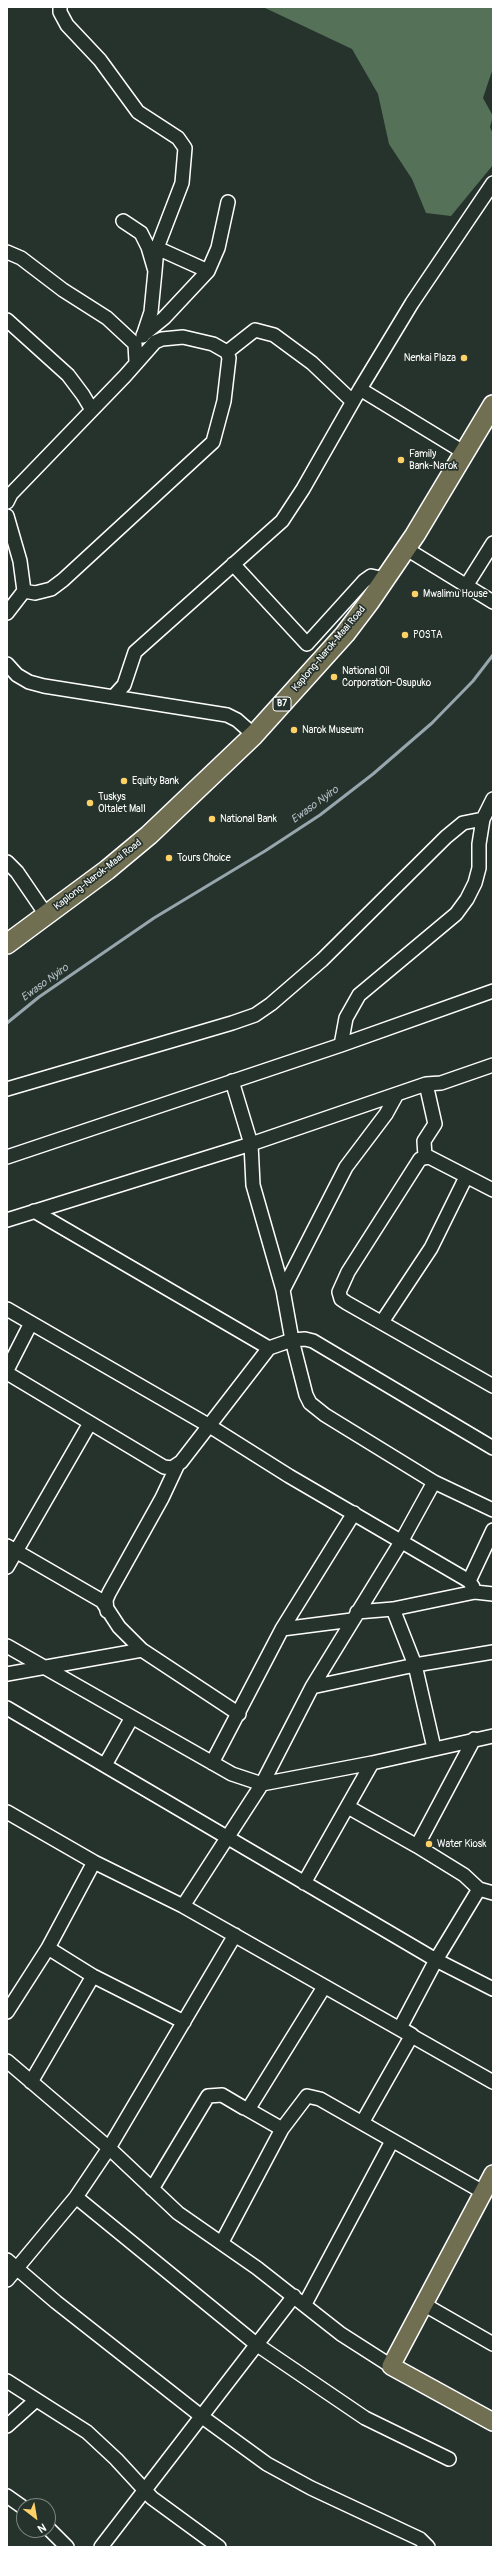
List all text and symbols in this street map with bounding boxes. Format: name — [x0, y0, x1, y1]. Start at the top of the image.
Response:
place label: Nenkai Plaza — [404, 352, 456, 364]
marker: Nenkai Plaza — [459, 353, 469, 363]
place label: Family Bank-Narok — [409, 448, 457, 472]
marker: Family Bank-Narok — [396, 455, 406, 465]
place label: Mwalimu House — [423, 588, 488, 600]
marker: Mwalimu House — [410, 589, 420, 599]
street label: Kaplong-Narok-Maai Road — [290, 604, 368, 694]
place label: POSTA — [413, 629, 442, 641]
marker: POSTA — [400, 630, 410, 640]
place label: National Oil Corporation-Osupuko — [342, 665, 431, 688]
marker: National Oil Corporation-Osupuko — [329, 672, 339, 682]
road number: B7 — [273, 697, 291, 711]
place label: Narok Museum — [302, 724, 364, 736]
marker: Narok Museum — [289, 725, 299, 735]
place label: Equity Bank — [132, 775, 179, 787]
marker: Equity Bank — [119, 776, 129, 786]
water label: Ewaso Nyiro — [289, 783, 341, 827]
place label: Tuskys Oltalet Mall — [98, 791, 146, 814]
marker: Tuskys Oltalet Mall — [85, 798, 95, 808]
place label: National Bank — [220, 813, 277, 825]
marker: National Bank — [207, 814, 217, 824]
street label: Kaplong-Narok-Maai Road — [52, 837, 144, 913]
place label: Tours Choice — [177, 852, 231, 864]
marker: Tours Choice — [164, 853, 174, 863]
water label: Ewaso Nyiro — [19, 961, 71, 1005]
place label: Water Kiosk — [437, 1838, 486, 1850]
marker: Water Kiosk — [424, 1839, 434, 1849]
north arrow — [16, 2498, 56, 2538]
text: N — [35, 2520, 48, 2535]

